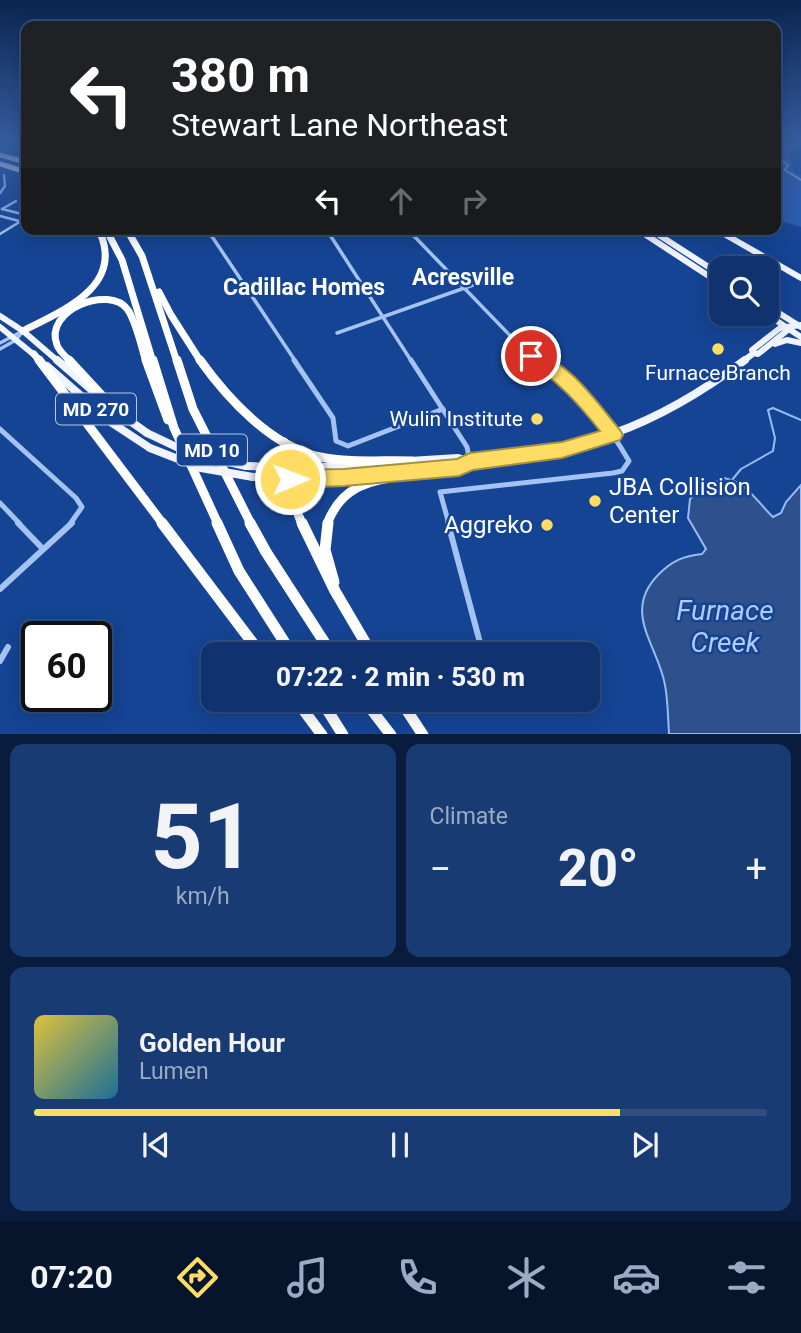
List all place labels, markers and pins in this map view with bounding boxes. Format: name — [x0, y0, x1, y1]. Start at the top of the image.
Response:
pin — [501, 326, 561, 386]
marker: Furnace Branch — [710, 341, 726, 357]
place label: Furnace Branch — [645, 361, 791, 385]
place label: Wulin Institute — [389, 407, 523, 431]
marker: Wulin Institute — [529, 411, 545, 427]
place label: JBA Collision Center — [609, 473, 751, 529]
marker: JBA Collision Center — [587, 493, 603, 509]
place label: Aggreko — [444, 511, 533, 539]
marker: Aggreko — [539, 517, 555, 533]

